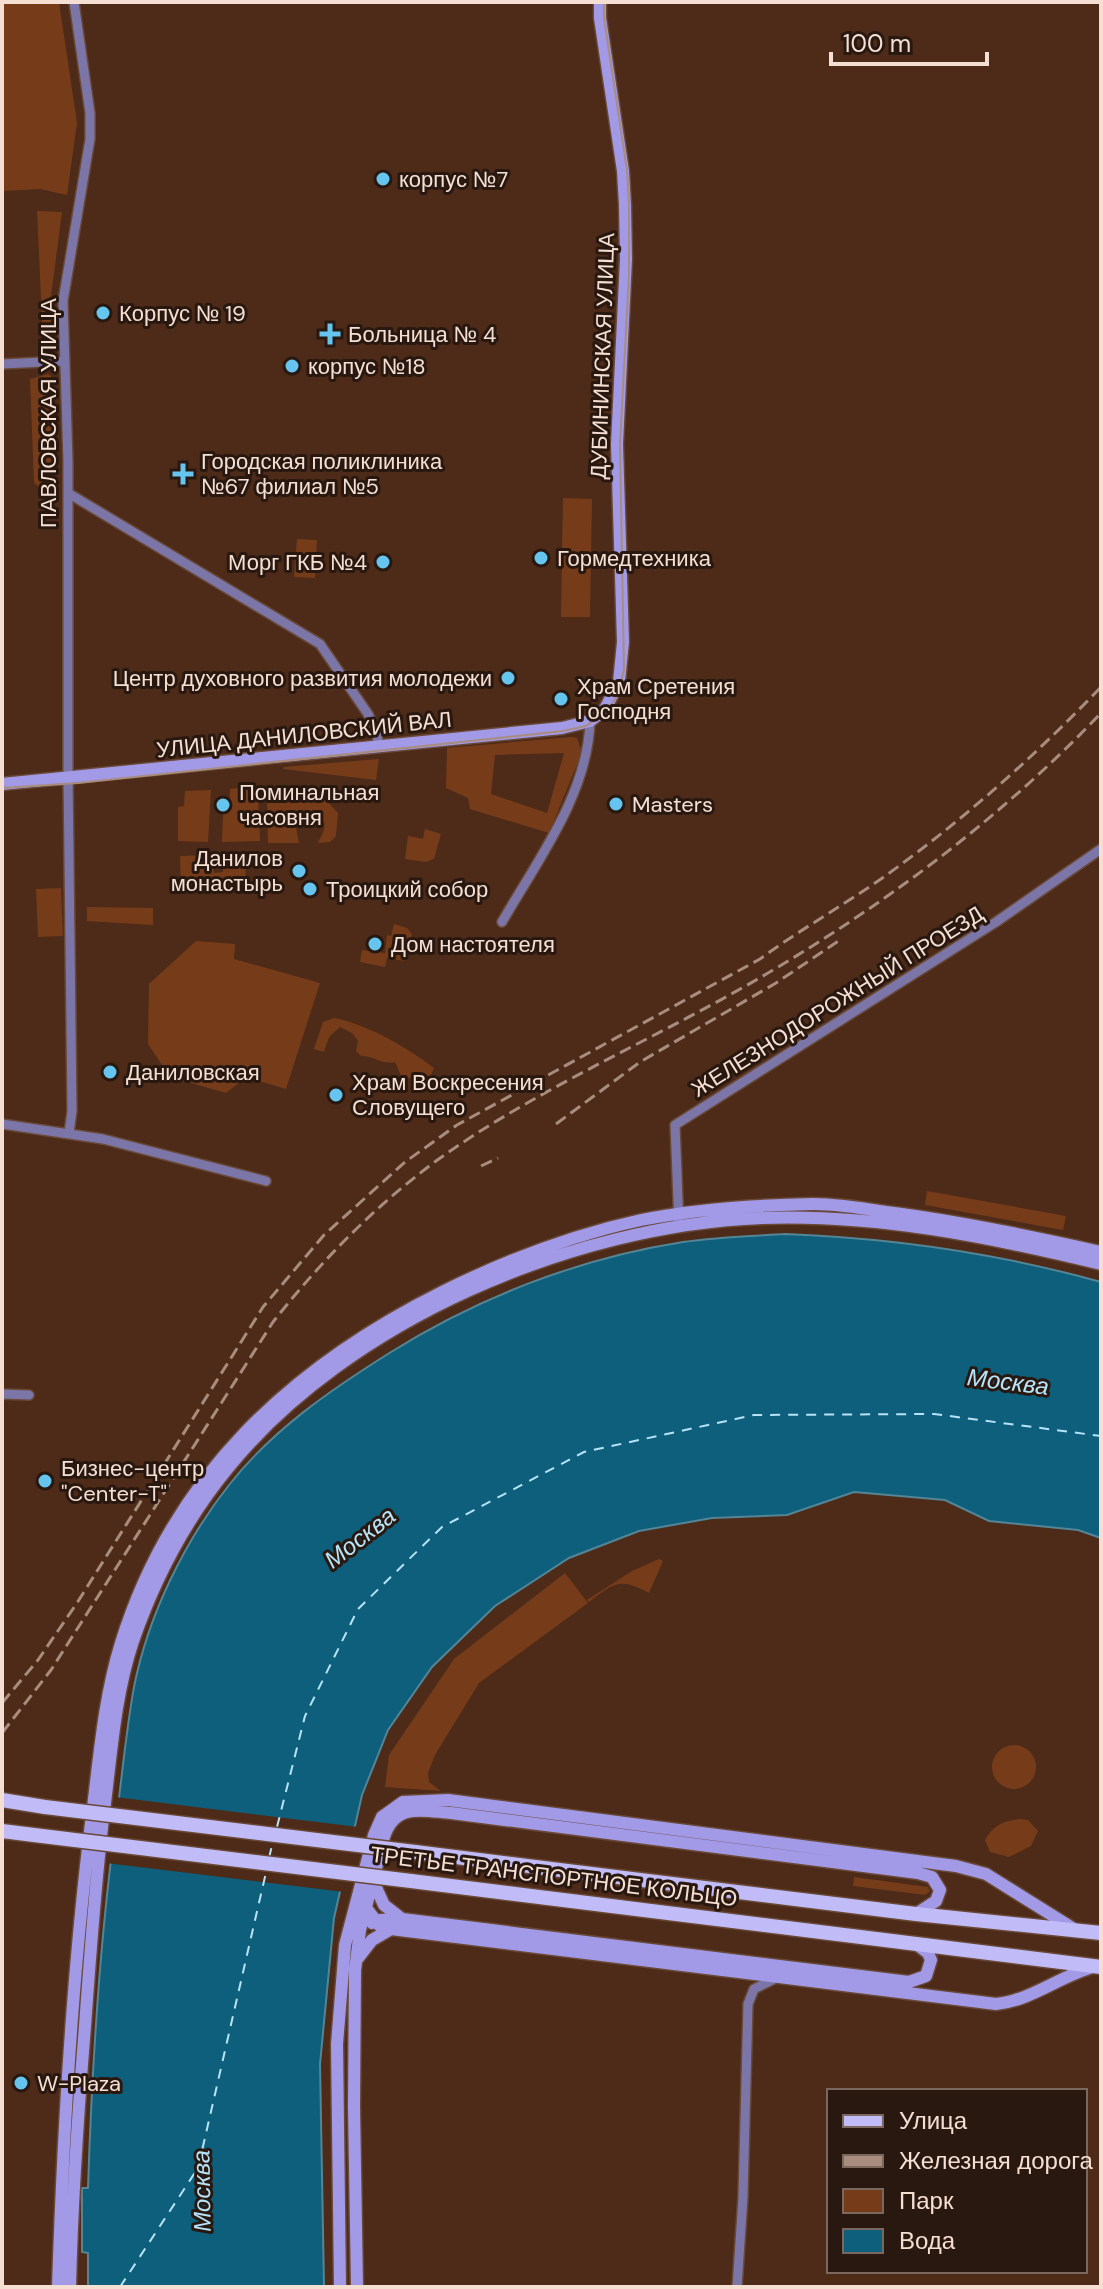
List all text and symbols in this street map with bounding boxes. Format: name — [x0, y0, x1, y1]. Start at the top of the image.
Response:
scale bar — [831, 16, 987, 66]
text: 100 m — [843, 28, 911, 59]
place label: корпус №7 — [399, 165, 508, 194]
marker: корпус №7 — [374, 170, 392, 188]
street label: ДУБИНИНСКАЯ УЛИЦА — [584, 232, 621, 480]
street label: ПАВЛОВСКАЯ УЛИЦА — [34, 298, 63, 528]
place label: Корпус № 19 — [119, 299, 246, 328]
marker: Корпус № 19 — [94, 304, 112, 322]
place label: Больница № 4 — [348, 320, 496, 349]
marker: Больница № 4 — [319, 323, 341, 345]
place label: корпус №18 — [308, 352, 426, 381]
marker: корпус №18 — [283, 357, 301, 375]
place label: Городская поликлиника №67 филиал №5 — [201, 447, 443, 501]
marker: Городская поликлиника №67 филиал №5 — [172, 463, 194, 485]
place label: Гормедтехника — [557, 544, 712, 573]
place label: Морг ГКБ №4 — [228, 548, 367, 577]
marker: Гормедтехника — [532, 549, 550, 567]
marker: Морг ГКБ №4 — [374, 553, 392, 571]
place label: Центр духовного развития молодежи — [113, 664, 492, 693]
marker: Центр духовного развития молодежи — [499, 669, 517, 687]
place label: Храм Сретения Господня — [577, 672, 735, 726]
marker: Храм Сретения Господня — [552, 690, 570, 708]
street label: УЛИЦА ДАНИЛОВСКИЙ ВАЛ — [155, 705, 453, 764]
place label: Поминальная часовня — [239, 778, 379, 832]
place label: Masters — [632, 790, 713, 819]
marker: Masters — [607, 795, 625, 813]
marker: Поминальная часовня — [214, 796, 232, 814]
place label: Данилов монастырь — [171, 844, 283, 898]
marker: Данилов монастырь — [290, 862, 308, 880]
place label: Троицкий собор — [326, 875, 488, 904]
marker: Троицкий собор — [301, 880, 319, 898]
street label: ЖЕЛЕЗНОДОРОЖНЫЙ ПРОЕЗД — [686, 899, 989, 1104]
place label: Дом настоятеля — [391, 930, 555, 959]
marker: Дом настоятеля — [366, 935, 384, 953]
place label: Даниловская — [126, 1058, 260, 1087]
marker: Даниловская — [101, 1063, 119, 1081]
place label: Храм Воскресения Словущего — [352, 1068, 544, 1122]
marker: Храм Воскресения Словущего — [327, 1086, 345, 1104]
water label: Москва — [965, 1361, 1051, 1402]
place label: Бизнес-центр "Center-T" — [61, 1454, 204, 1508]
marker: Бизнес-центр "Center-T" — [36, 1472, 54, 1490]
water label: Москва — [318, 1500, 402, 1575]
street label: ТРЕТЬЕ ТРАНСПОРТНОЕ КОЛЬЦО — [369, 1840, 739, 1913]
place label: W-Plaza — [37, 2069, 121, 2098]
marker: W-Plaza — [12, 2074, 30, 2092]
legend — [827, 2089, 1087, 2273]
text: Улица — [899, 2105, 968, 2136]
text: Железная дорога — [899, 2145, 1094, 2176]
water label: Москва — [185, 2150, 218, 2232]
text: Парк — [899, 2185, 954, 2216]
text: Вода — [899, 2225, 956, 2256]

